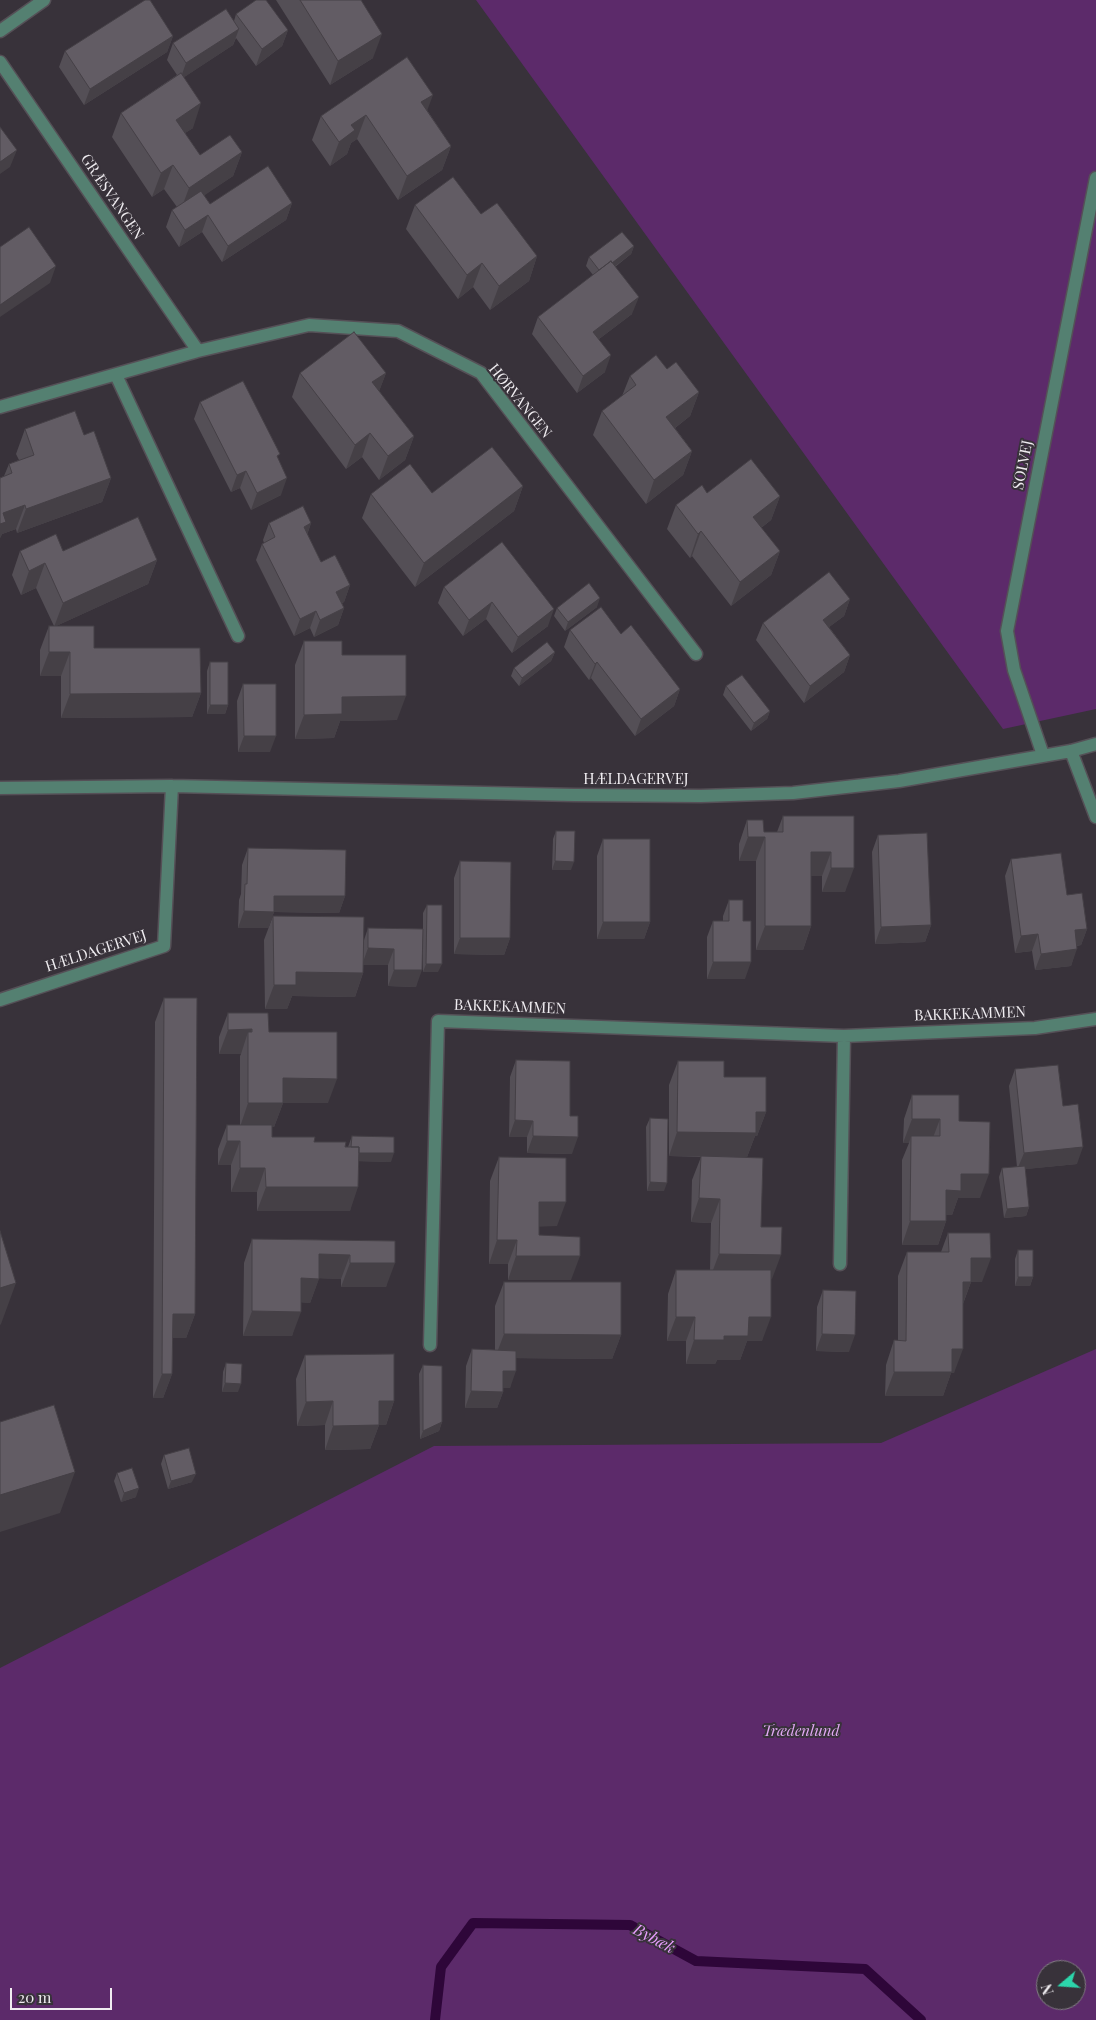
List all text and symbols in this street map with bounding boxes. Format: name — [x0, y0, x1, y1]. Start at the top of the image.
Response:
street label: GRÆSVANGEN — [77, 151, 147, 243]
street label: HØRVANGEN — [485, 360, 555, 442]
street label: SOLVEJ — [1009, 439, 1037, 491]
street label: HÆLDAGERVEJ — [583, 770, 689, 788]
street label: HÆLDAGERVEJ — [43, 926, 149, 976]
street label: BAKKEKAMMEN — [454, 996, 566, 1018]
street label: BAKKEKAMMEN — [914, 1003, 1026, 1025]
park label: Trædenlund — [762, 1722, 840, 1740]
water label: Bybæk — [630, 1920, 678, 1958]
north arrow — [1036, 1960, 1086, 2010]
scale bar — [12, 1978, 115, 2010]
text: N — [1037, 1982, 1058, 1997]
text: 20 m — [18, 1987, 51, 2007]

